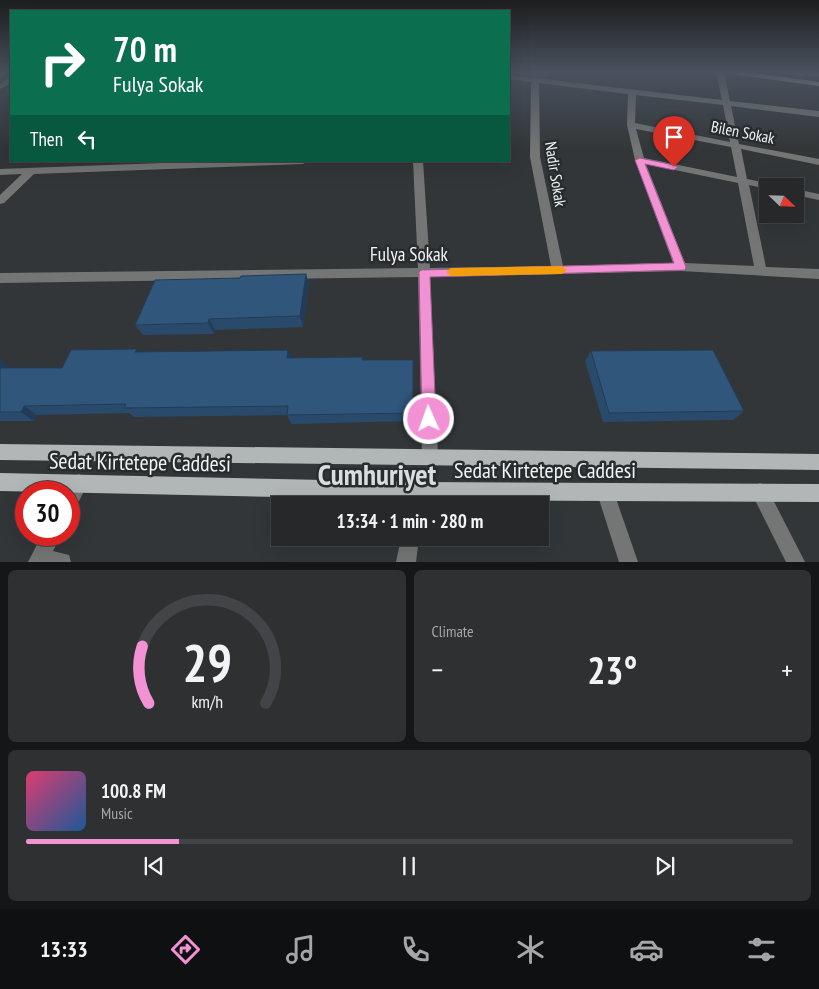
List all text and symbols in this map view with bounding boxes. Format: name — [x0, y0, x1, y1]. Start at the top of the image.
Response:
text: 70 m — [113, 26, 177, 72]
icon: right — [30, 30, 95, 95]
text: Fulya Sokak — [113, 70, 203, 98]
pin — [653, 116, 695, 167]
street label: Bilen Sokak — [710, 116, 777, 148]
icon: arrive — [660, 123, 688, 151]
icon: left — [73, 125, 101, 153]
text: Then — [30, 127, 63, 151]
street label: Nadir Sokak — [541, 140, 571, 209]
north arrow — [759, 178, 804, 222]
map controls — [759, 178, 804, 223]
street label: Fulya Sokak — [370, 242, 449, 266]
position arrow — [402, 392, 454, 444]
street label: Sedat Kirtetepe Caddesi — [49, 446, 231, 478]
district label: Cumhuriyet — [318, 455, 437, 493]
street label: Sedat Kirtetepe Caddesi — [454, 456, 636, 484]
speed limit sign: 30 — [15, 481, 80, 546]
text: 13:34 · 1 min · 280 m — [337, 509, 483, 533]
text: Climate — [432, 621, 474, 641]
text: 29 — [182, 629, 232, 696]
text: 23° — [587, 645, 637, 694]
text: − — [432, 651, 443, 688]
text: + — [781, 651, 793, 688]
text: km/h — [191, 690, 223, 713]
text: 100.8 FM — [101, 779, 166, 803]
text: Music — [101, 803, 133, 823]
icon: previous — [140, 852, 168, 880]
icon: pause — [395, 852, 423, 880]
icon: next — [651, 852, 679, 880]
icon: directions — [168, 932, 203, 967]
icon: music — [283, 932, 318, 967]
icon: phone — [398, 932, 433, 967]
icon: climate — [513, 932, 548, 967]
icon: car — [629, 932, 664, 967]
icon: filters — [744, 932, 779, 967]
text: 13:33 — [40, 935, 88, 963]

